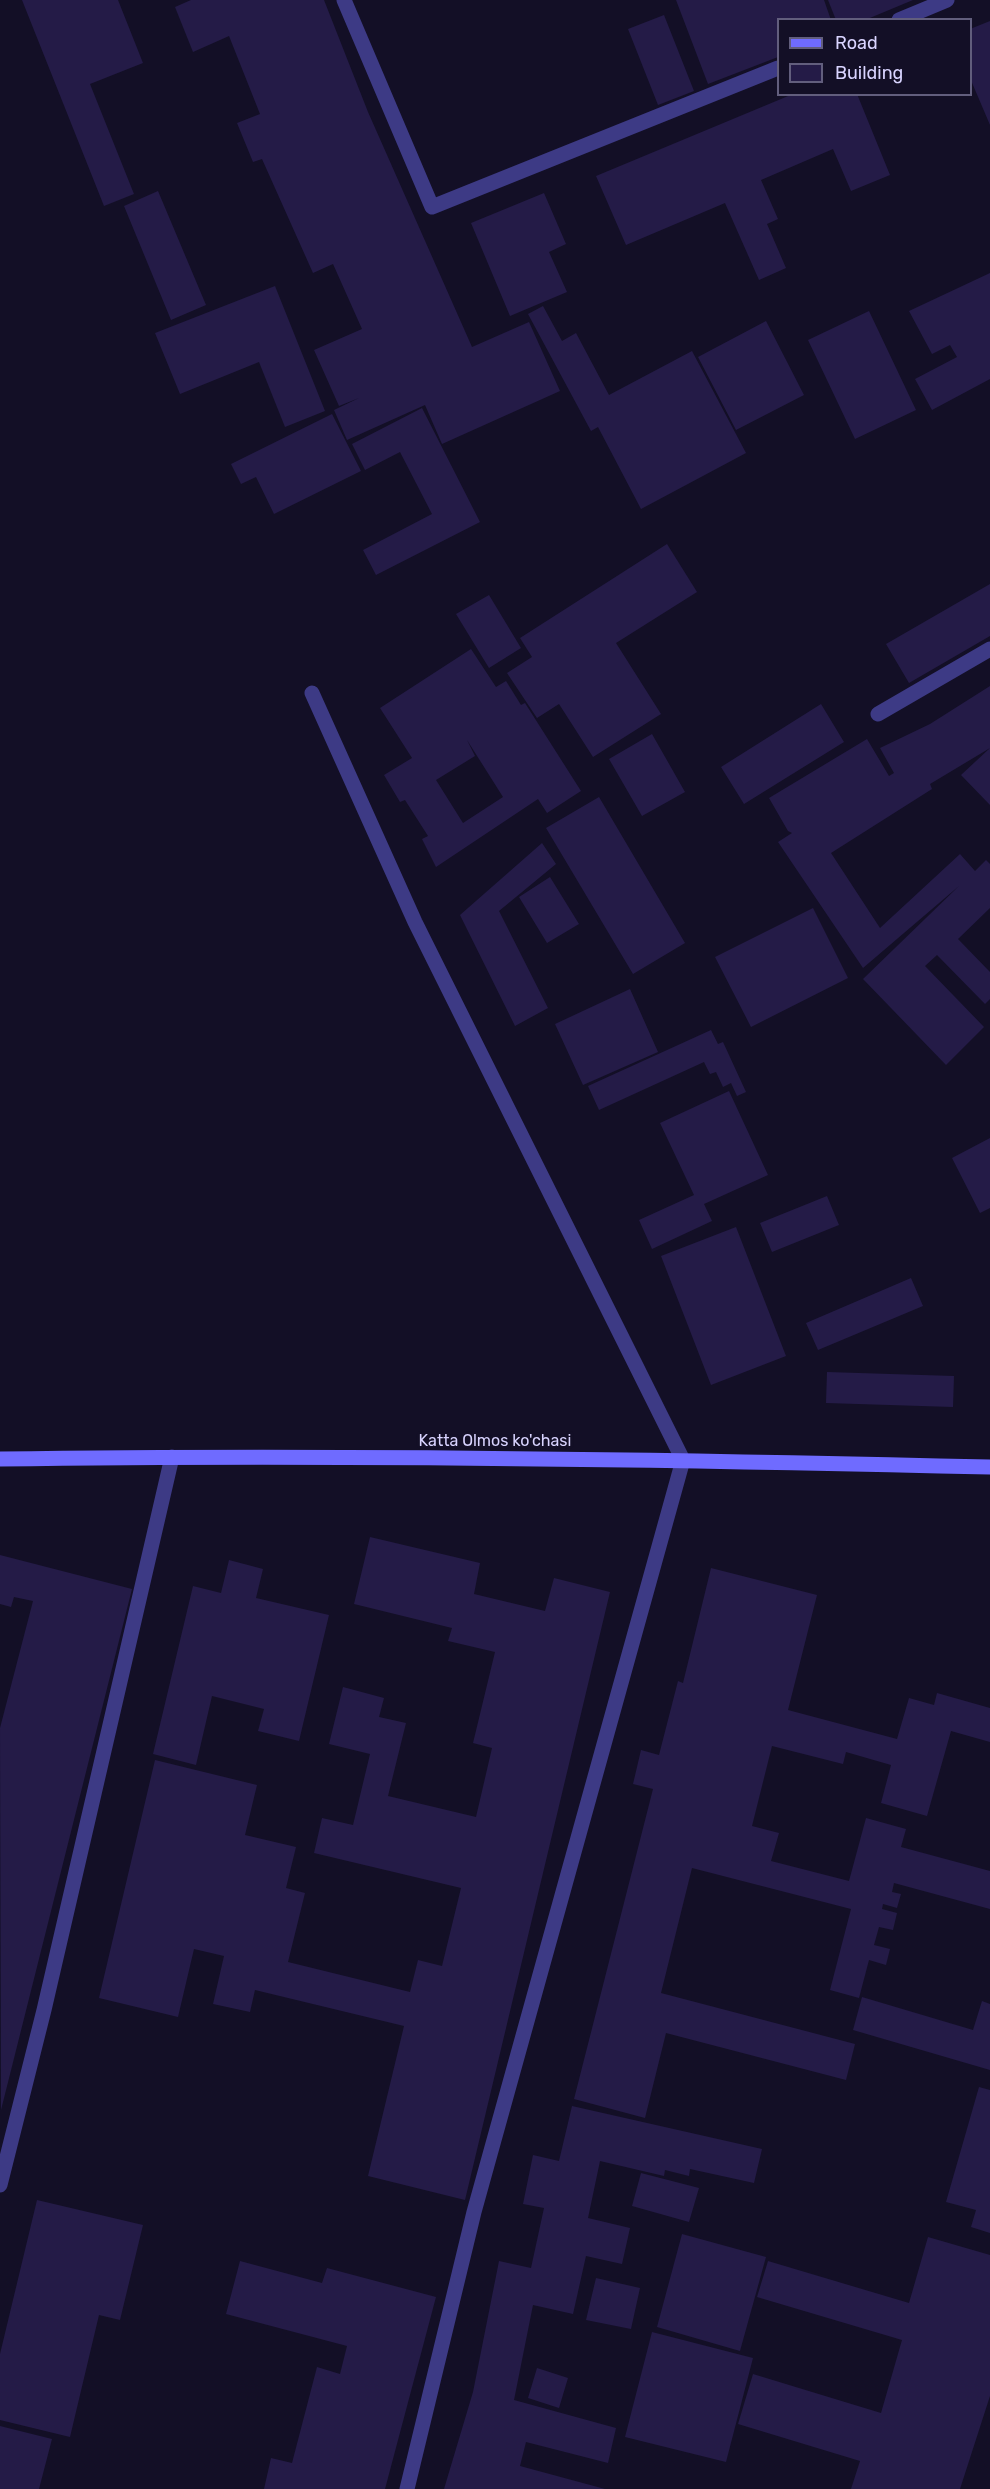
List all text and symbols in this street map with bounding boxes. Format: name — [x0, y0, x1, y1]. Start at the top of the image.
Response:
legend — [777, 18, 972, 96]
text: Road — [835, 32, 878, 54]
text: Building — [835, 62, 903, 84]
street label: Katta Olmos ko'chasi — [419, 1431, 571, 1451]

